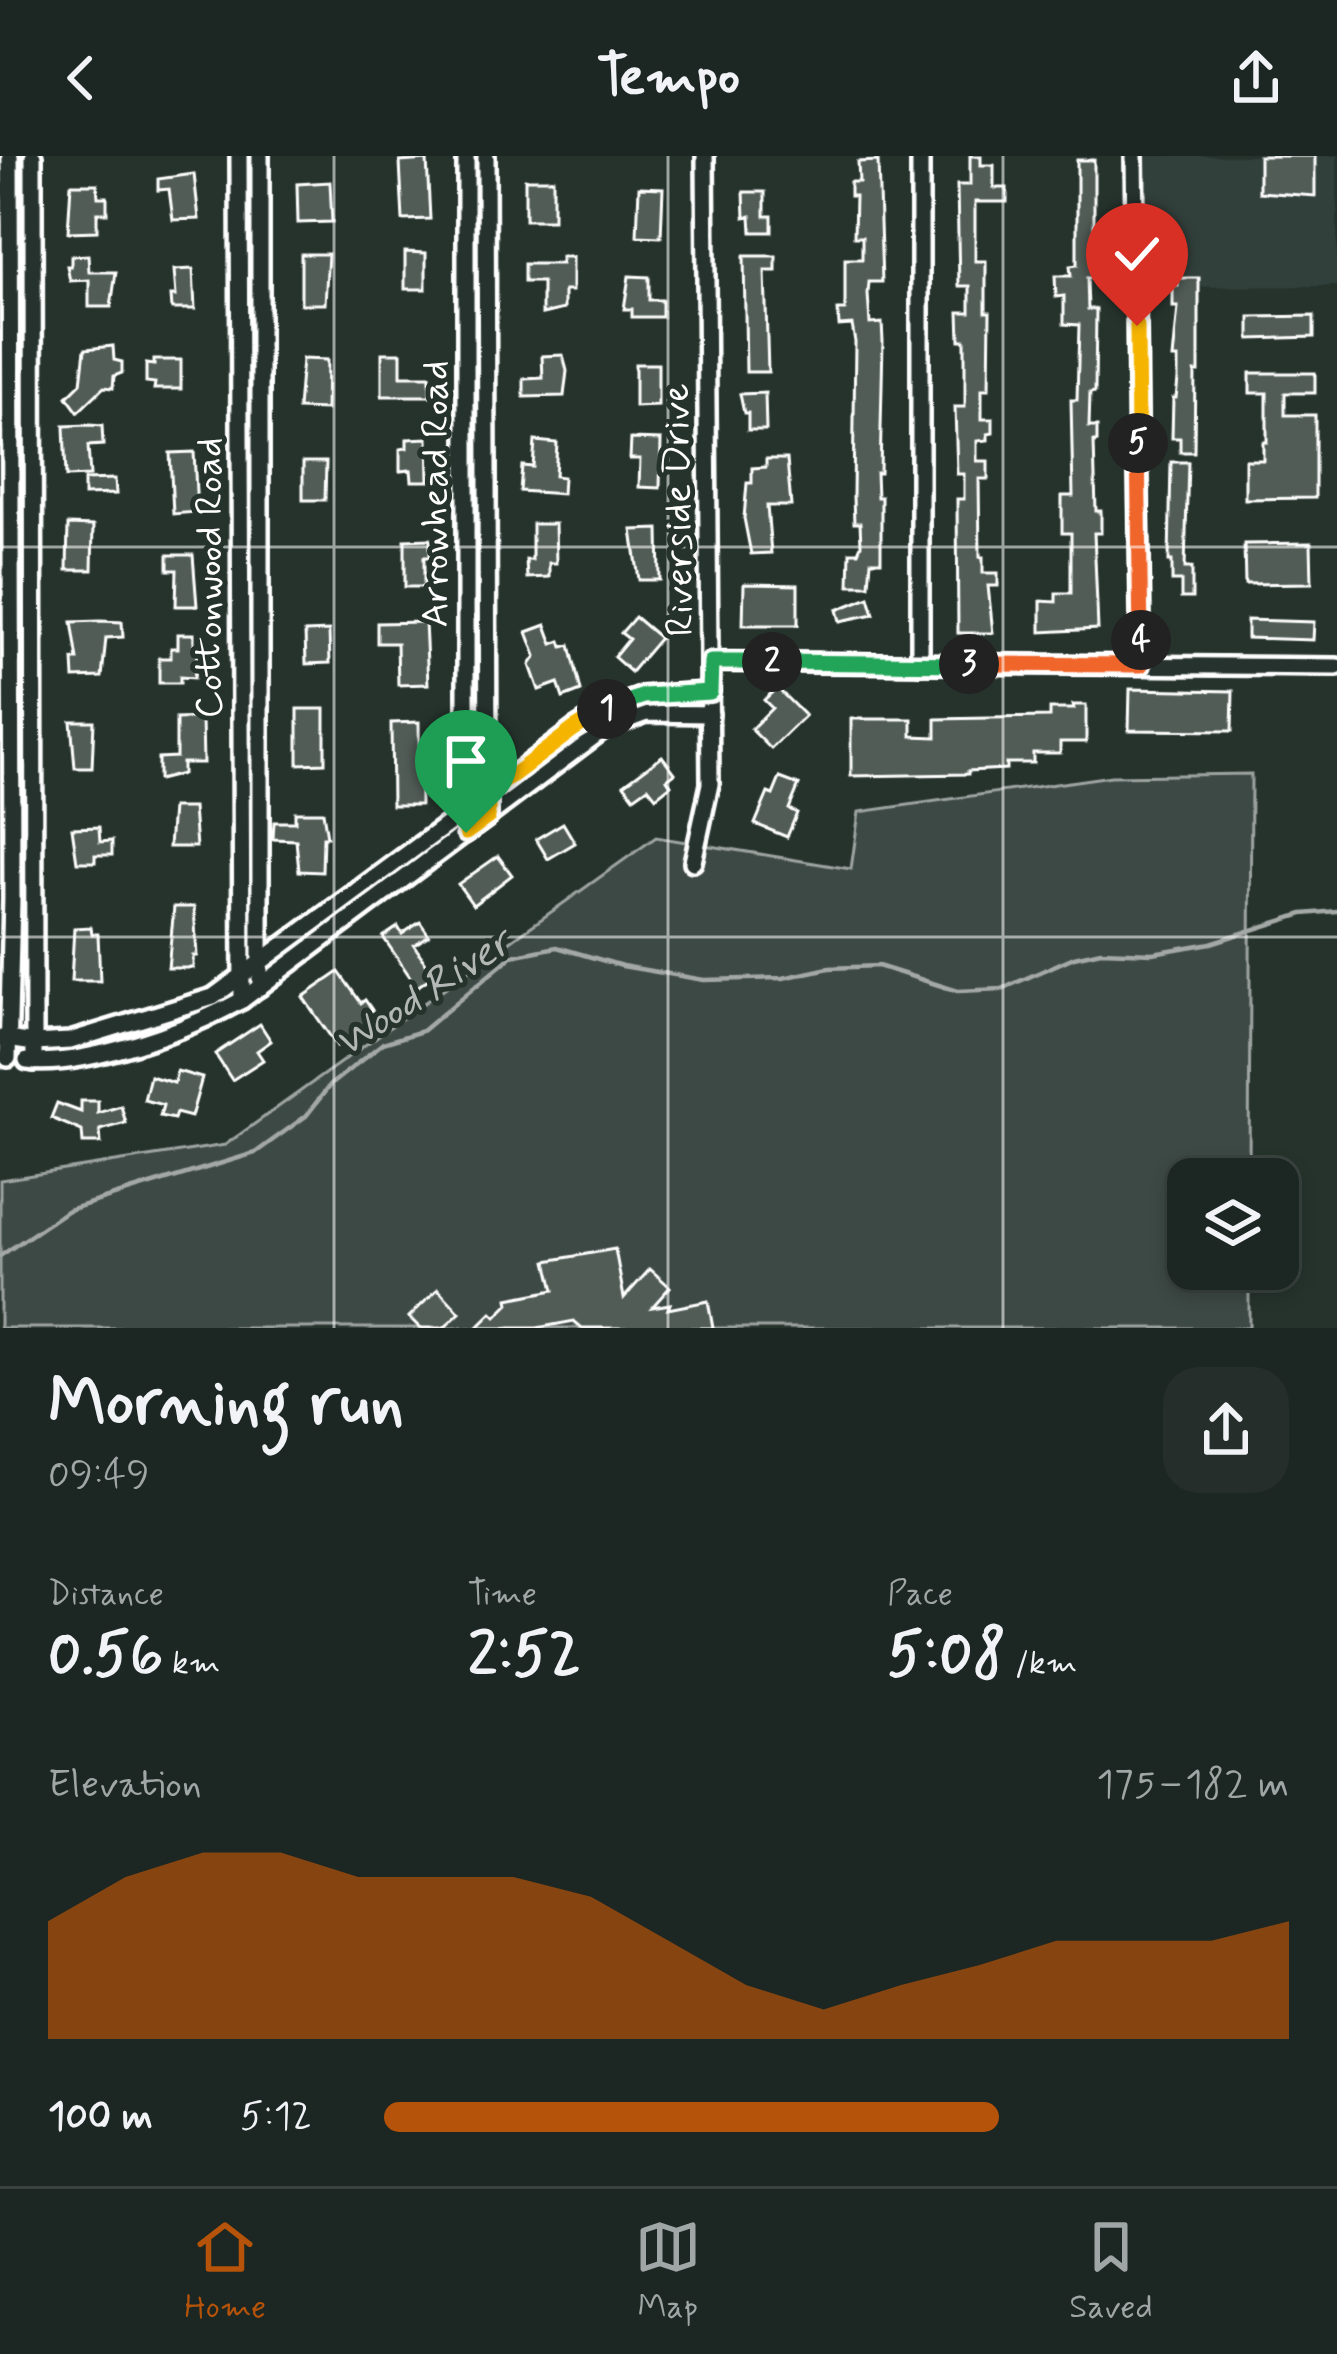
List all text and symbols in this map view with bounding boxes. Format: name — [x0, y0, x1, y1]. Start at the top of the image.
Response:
text: Tempo — [597, 43, 740, 114]
icon: back — [48, 45, 114, 111]
icon: share — [1223, 45, 1289, 111]
pin — [1086, 203, 1188, 326]
icon: check — [1104, 221, 1170, 287]
street label: Arrowhead Road — [411, 361, 462, 628]
street label: Riverside Drive — [652, 383, 707, 637]
pin: 5 — [1108, 413, 1168, 473]
text: 5 — [1128, 421, 1148, 465]
street label: Cottonwood Road — [185, 437, 236, 719]
pin: 4 — [1111, 610, 1171, 670]
text: 4 — [1131, 618, 1151, 662]
pin: 2 — [742, 632, 802, 692]
pin: 3 — [939, 634, 999, 694]
text: 2 — [764, 640, 780, 684]
text: 3 — [962, 642, 976, 686]
pin: 1 — [577, 679, 637, 739]
text: 1 — [600, 687, 614, 731]
pin — [415, 710, 517, 833]
icon: arrive — [433, 728, 499, 794]
water label: Wood River — [324, 913, 526, 1071]
map controls — [1167, 1158, 1299, 1290]
button: layers — [1167, 1158, 1299, 1290]
text: Morning run — [48, 1362, 404, 1448]
button: share — [1163, 1367, 1289, 1493]
text: 09:49 — [48, 1450, 149, 1501]
text: Distance — [48, 1573, 164, 1617]
text: Time — [468, 1573, 537, 1617]
text: Pace — [887, 1573, 953, 1617]
text: 0.56 — [48, 1617, 163, 1696]
text: 2:52 — [468, 1617, 581, 1696]
text: 5:08 — [887, 1617, 1006, 1696]
text: km — [163, 1642, 220, 1686]
text: /km — [1006, 1642, 1077, 1686]
text: Elevation — [48, 1760, 202, 1811]
text: 175–182 m — [1097, 1760, 1289, 1811]
text: 100 m — [48, 2092, 153, 2143]
text: 5:12 — [240, 2092, 312, 2143]
tab: Home — [184, 2214, 266, 2330]
tab: Map — [635, 2214, 701, 2330]
tab: Saved — [1069, 2214, 1153, 2330]

